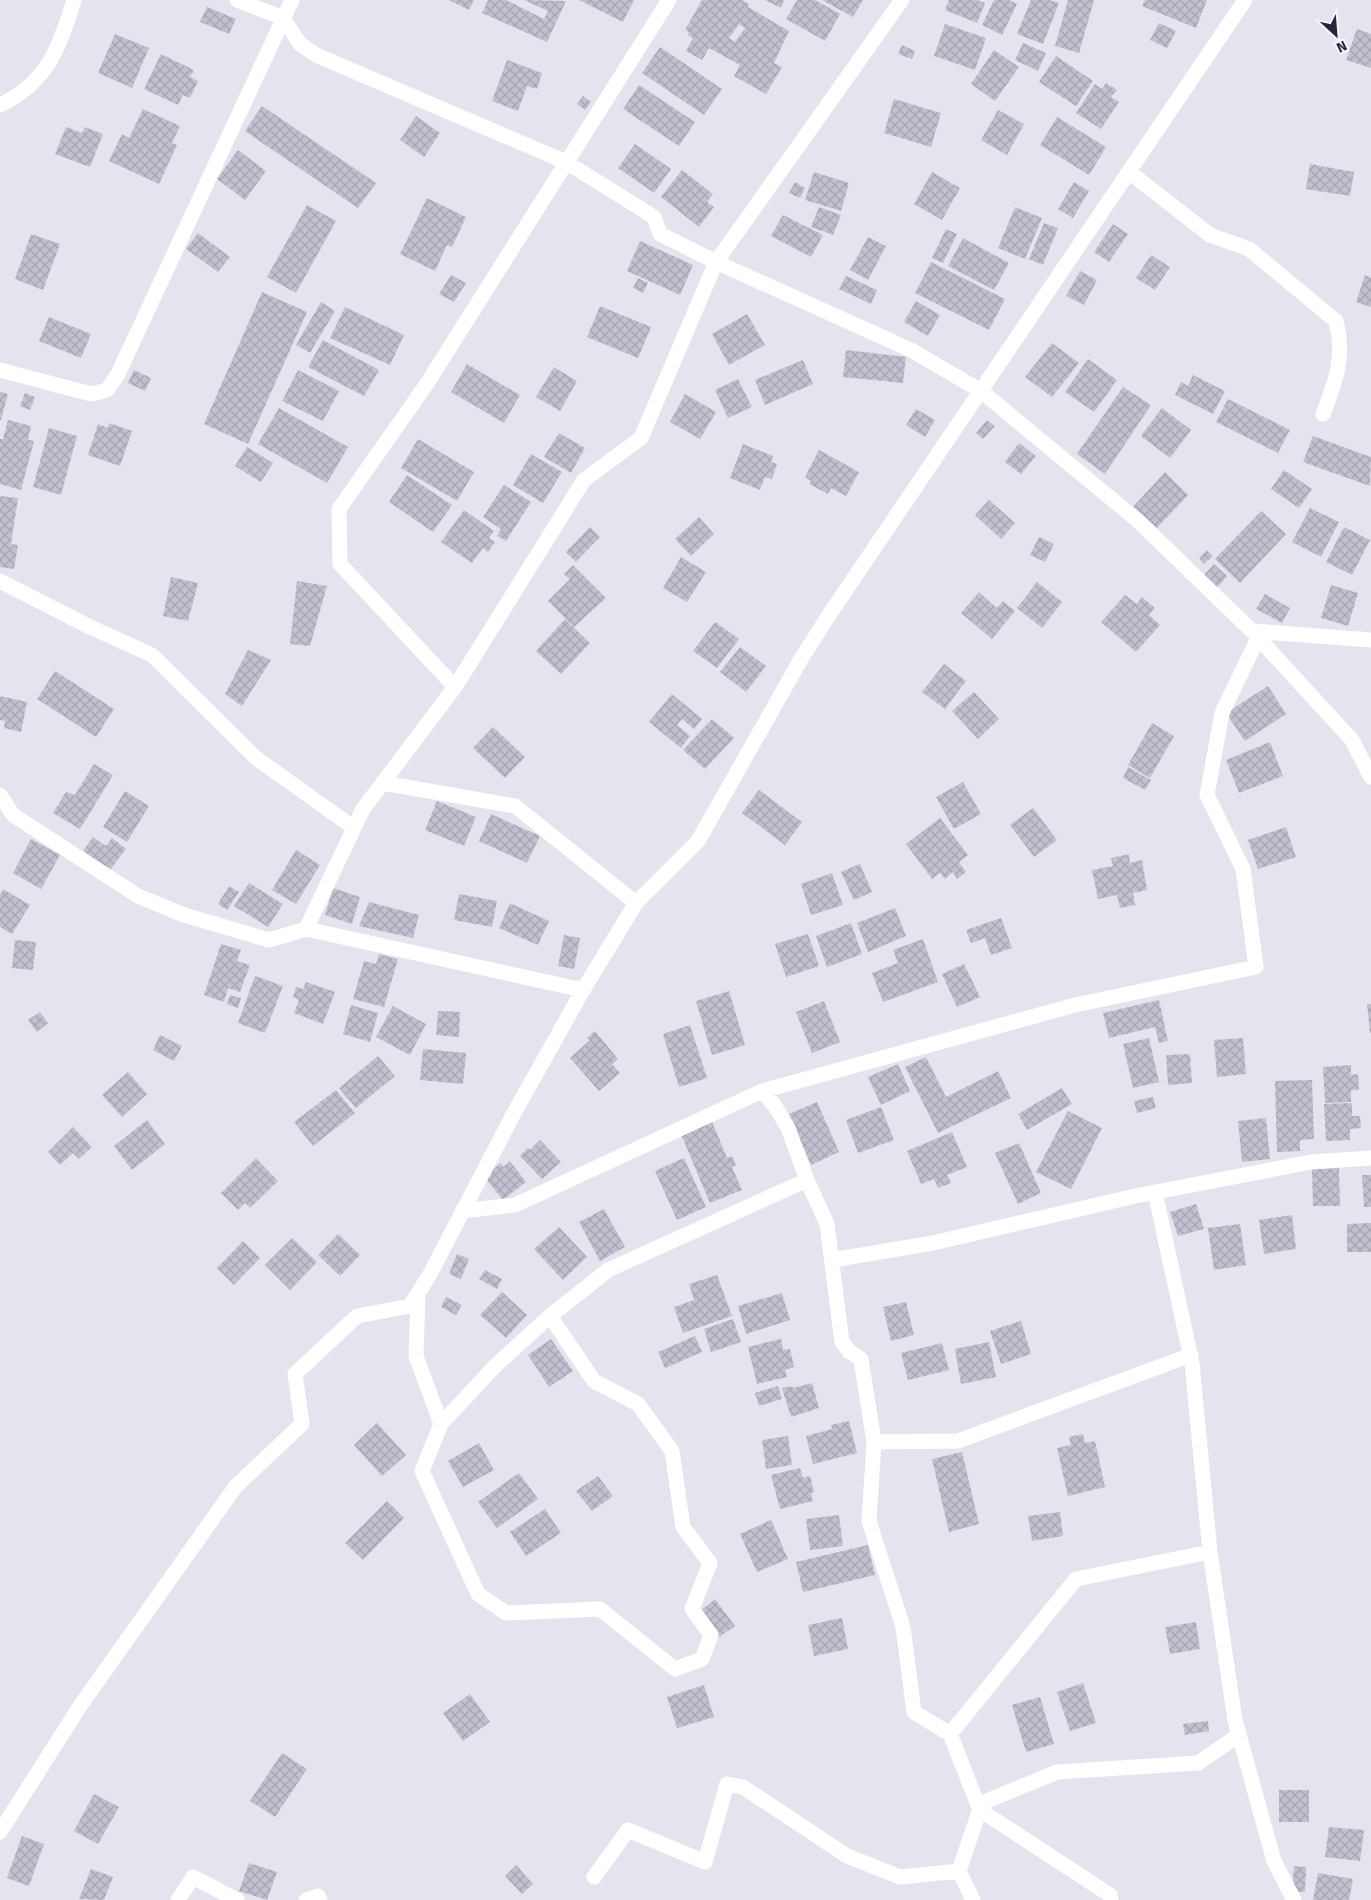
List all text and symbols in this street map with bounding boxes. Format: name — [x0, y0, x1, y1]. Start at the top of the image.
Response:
north arrow — [1311, 10, 1361, 60]
text: N — [1334, 37, 1349, 56]

